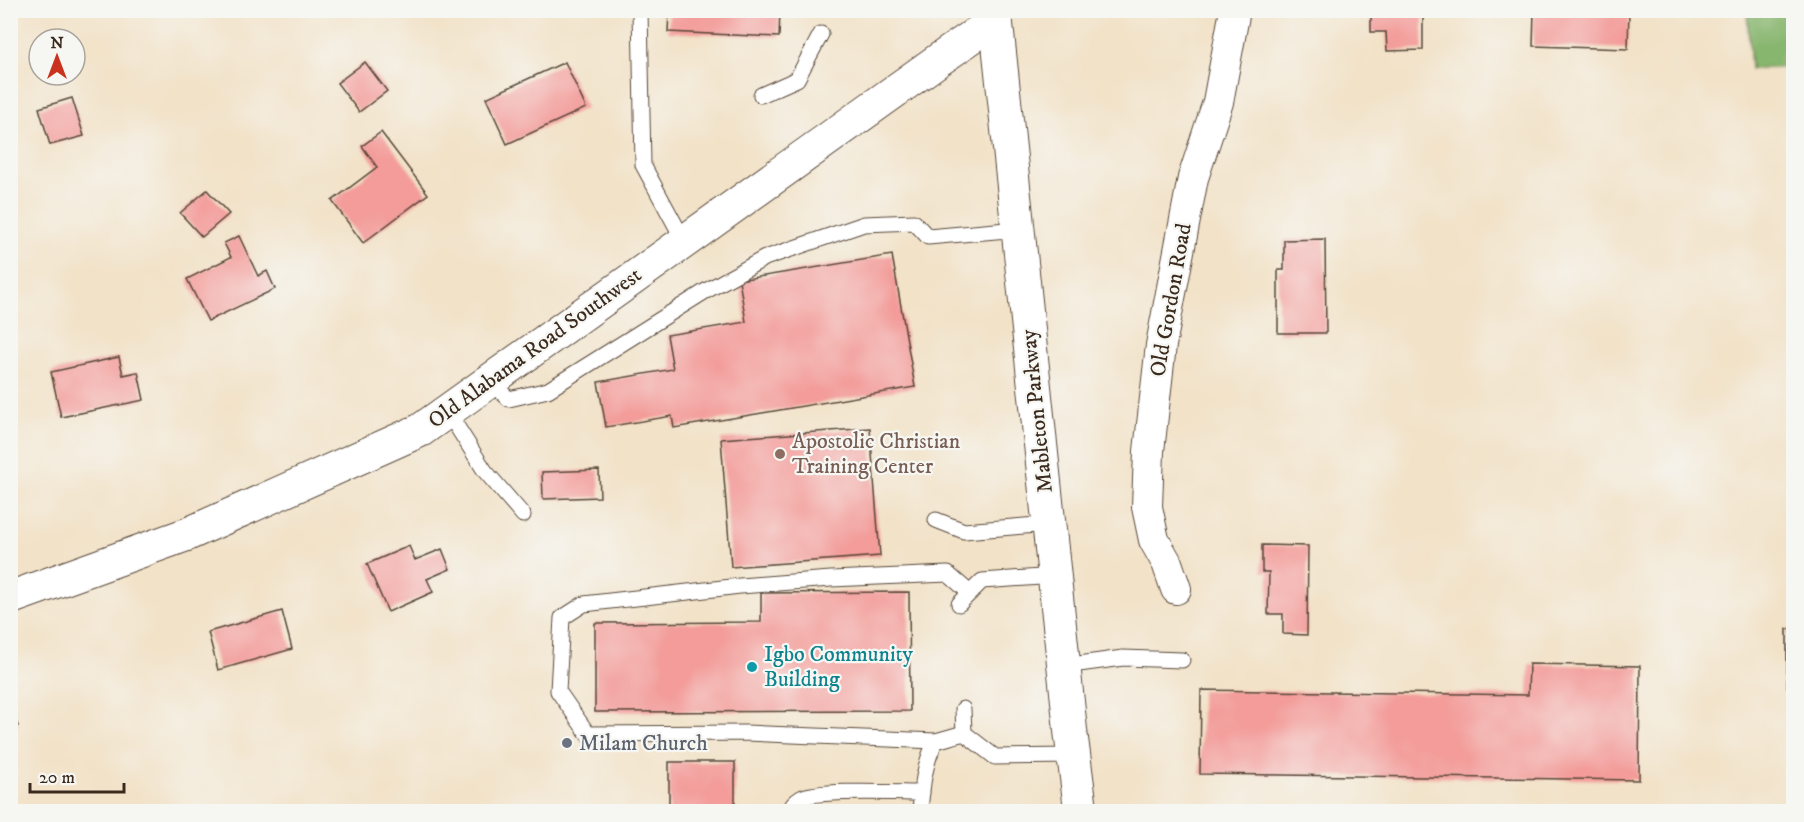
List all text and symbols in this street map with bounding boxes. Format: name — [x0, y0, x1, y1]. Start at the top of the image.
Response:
north arrow — [27, 27, 87, 87]
text: N — [50, 33, 64, 53]
street label: Old Gordon Road — [1144, 221, 1198, 379]
street label: Old Alabama Road Southwest — [423, 262, 647, 434]
street label: Mableton Parkway — [1015, 327, 1059, 494]
place label: Apostolic Christian Training Center — [792, 428, 961, 480]
marker: Apostolic Christian Training Center — [773, 447, 787, 461]
place label: Igbo Community Building — [764, 641, 914, 693]
marker: Igbo Community Building — [745, 660, 759, 674]
place label: Milam Church — [579, 730, 708, 757]
marker: Milam Church — [560, 736, 574, 750]
scale bar — [30, 756, 124, 794]
text: 20 m — [39, 767, 75, 789]

